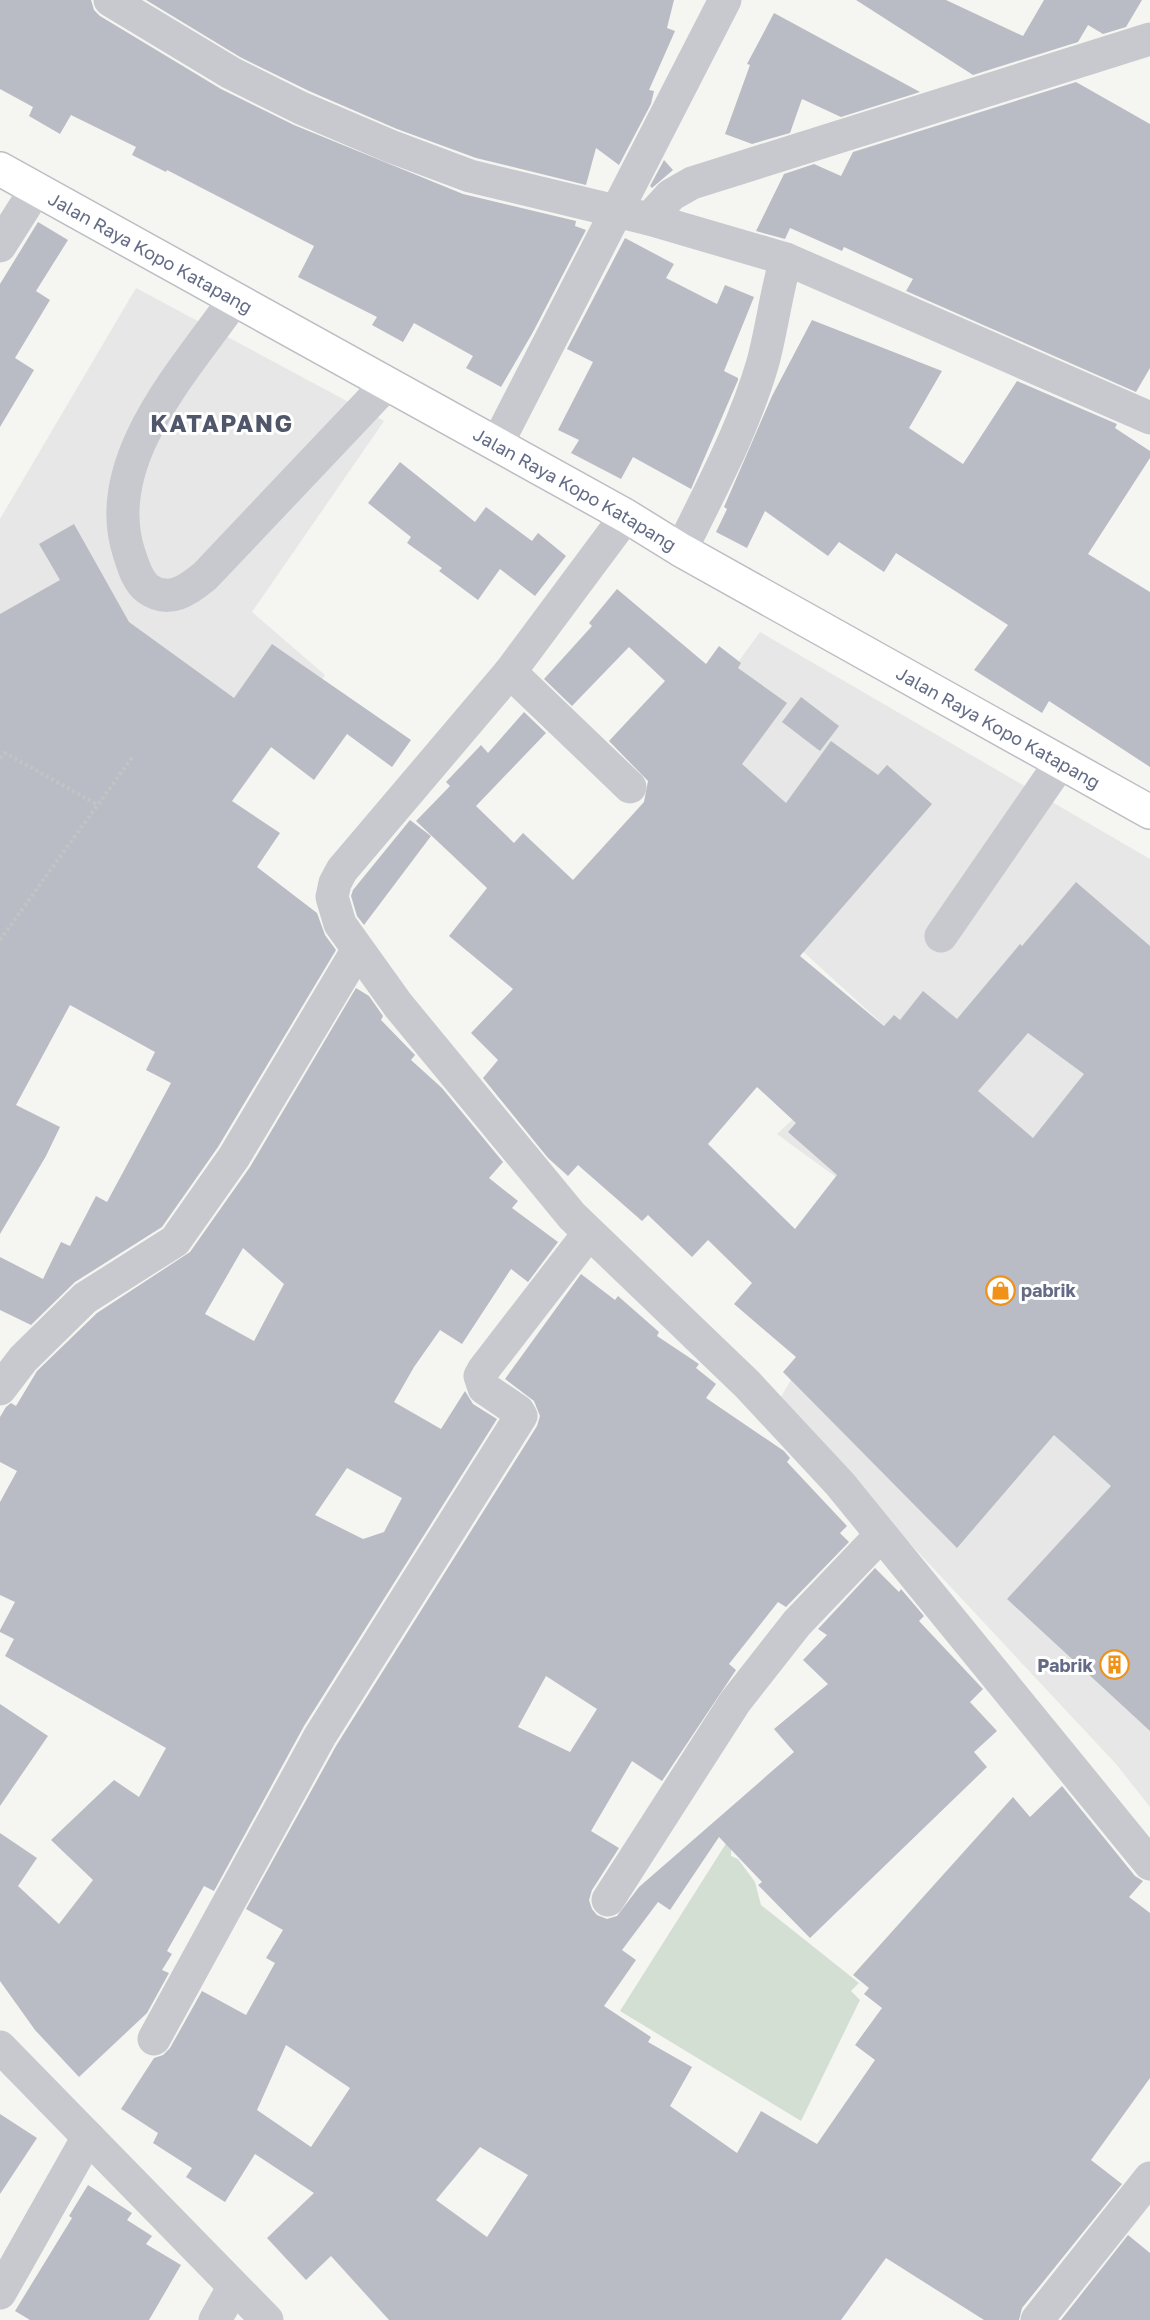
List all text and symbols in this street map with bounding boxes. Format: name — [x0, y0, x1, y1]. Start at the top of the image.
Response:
street label: Jalan Raya Kopo Katapang — [44, 187, 256, 318]
district label: KATAPANG — [150, 408, 294, 437]
street label: Jalan Raya Kopo Katapang — [470, 423, 681, 555]
street label: Jalan Raya Kopo Katapang — [893, 662, 1104, 793]
shop icon: pabrik — [984, 1274, 1016, 1306]
place label: pabrik — [1021, 1279, 1077, 1301]
building icon: Pabrik — [1098, 1649, 1130, 1681]
place label: Pabrik — [1037, 1654, 1094, 1676]

